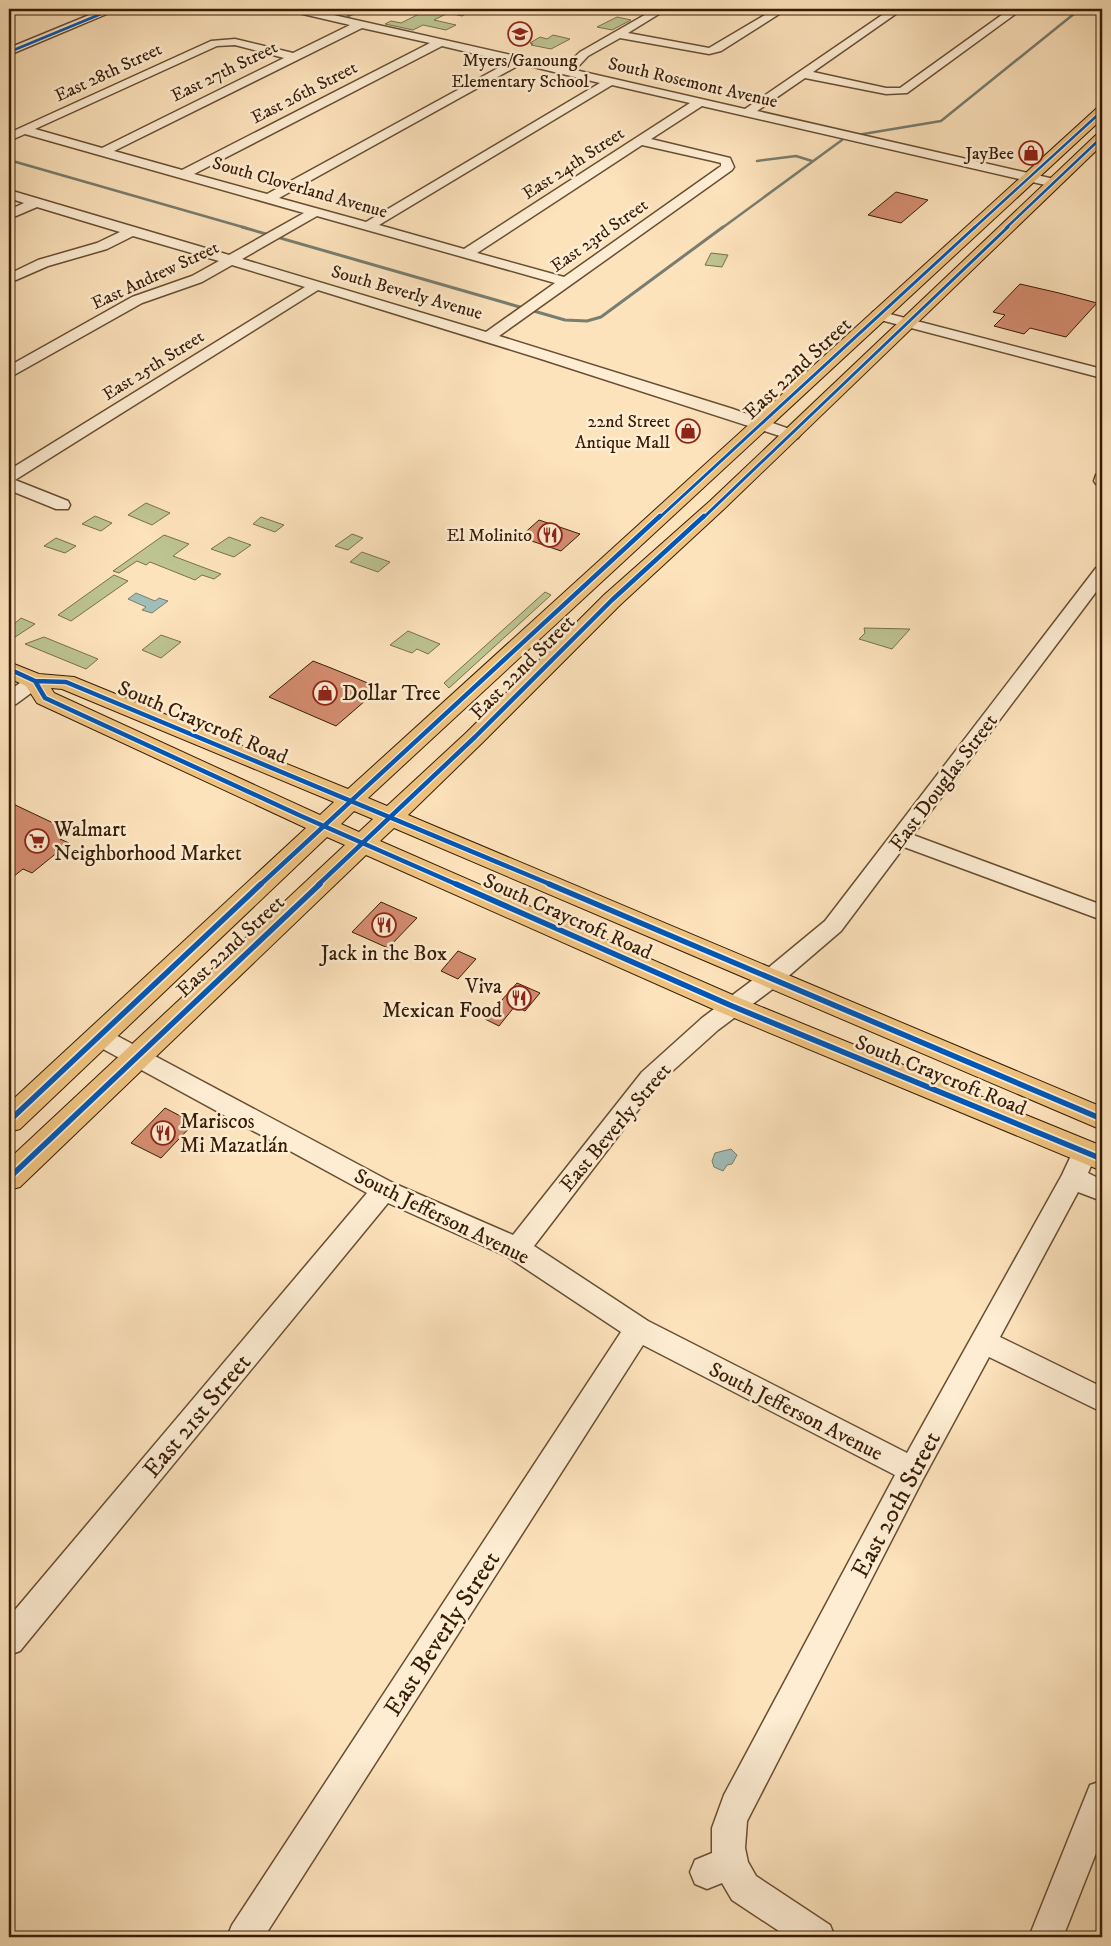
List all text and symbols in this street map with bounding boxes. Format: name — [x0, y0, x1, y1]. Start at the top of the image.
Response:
school or university icon: Myers/Ganoung Elementary School — [507, 21, 533, 47]
street label: East 27th Street — [168, 37, 281, 107]
street label: East 28th Street — [51, 38, 166, 107]
place label: Myers/Ganoung Elementary School — [451, 50, 589, 93]
street label: South Rosemont Avenue — [606, 53, 780, 113]
street label: East 26th Street — [248, 57, 361, 129]
street label: East 24th Street — [519, 123, 629, 205]
shop icon: JayBee — [1018, 140, 1044, 166]
place label: JayBee — [963, 143, 1014, 165]
street label: South Cloverland Avenue — [210, 152, 390, 223]
street label: East 23rd Street — [547, 194, 653, 277]
street label: East Andrew Street — [88, 237, 223, 315]
street label: South Beverly Avenue — [329, 261, 485, 325]
street label: East 22nd Street — [738, 312, 857, 425]
street label: East 25th Street — [99, 326, 208, 406]
place label: 22nd Street Antique Mall — [575, 411, 671, 454]
shop icon: 22nd Street Antique Mall — [675, 418, 701, 444]
restaurant icon: El Molinito — [537, 522, 563, 548]
place label: El Molinito — [447, 525, 532, 547]
street label: East 22nd Street — [465, 609, 581, 726]
street label: South Craycroft Road — [114, 675, 292, 771]
shop icon: Dollar Tree — [312, 680, 338, 706]
place label: Dollar Tree — [342, 681, 441, 707]
street label: East Douglas Street — [884, 709, 1004, 856]
place label: Walmart Neighborhood Market — [53, 817, 242, 867]
supermarket icon: Walmart Neighborhood Market — [24, 828, 50, 854]
street label: South Craycroft Road — [479, 868, 657, 966]
street label: East 22nd Street — [171, 890, 290, 1003]
restaurant icon: Jack in the Box — [371, 912, 397, 938]
place label: Jack in the Box — [319, 941, 447, 967]
place label: Viva Mexican Food — [382, 974, 503, 1024]
restaurant icon: Viva Mexican Food — [506, 985, 532, 1011]
street label: South Craycroft Road — [851, 1030, 1031, 1122]
street label: East Beverly Street — [554, 1058, 677, 1197]
place label: Mariscos Mi Mazatlán — [180, 1109, 288, 1159]
restaurant icon: Mariscos Mi Mazatlán — [150, 1120, 176, 1146]
street label: South Jefferson Avenue — [350, 1163, 534, 1271]
street label: East 21st Street — [136, 1348, 258, 1484]
street label: South Jefferson Avenue — [704, 1357, 887, 1467]
street label: East 20th Street — [845, 1426, 948, 1583]
street label: East Beverly Street — [377, 1546, 507, 1722]

